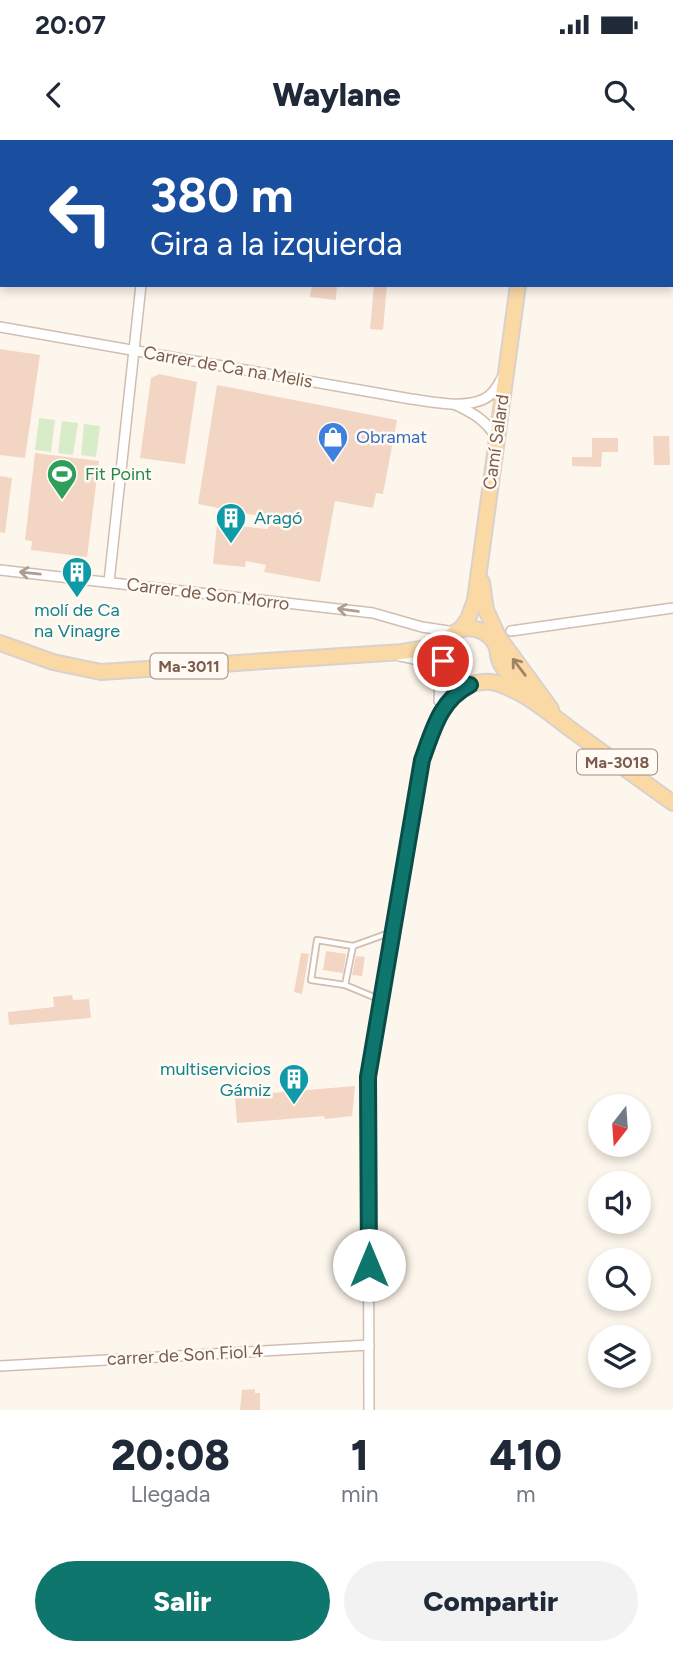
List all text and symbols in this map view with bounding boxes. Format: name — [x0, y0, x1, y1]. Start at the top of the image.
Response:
text: 20:07 — [35, 9, 106, 41]
icon: back — [35, 76, 73, 114]
text: Waylane — [272, 76, 401, 114]
icon: search — [600, 76, 638, 114]
text: 380 m — [150, 165, 293, 224]
icon: left — [35, 168, 126, 259]
text: Gira a la izquierda — [150, 225, 403, 263]
street label: Carrer de Ca na Melis — [142, 341, 314, 393]
street label: Camí Salard — [478, 393, 514, 491]
shop icon: Obramat — [316, 420, 350, 464]
place label: Obramat — [356, 426, 427, 448]
sports icon: Fit Point — [45, 457, 79, 501]
place label: Fit Point — [85, 463, 152, 485]
building icon: Aragó — [214, 501, 248, 545]
place label: Aragó — [254, 507, 302, 529]
building icon: molí de Ca na Vinagre — [60, 555, 94, 599]
one-way arrow — [19, 567, 42, 580]
street label: Carrer de Son Morro — [125, 573, 291, 615]
place label: molí de Ca na Vinagre — [34, 599, 120, 642]
one-way arrow — [337, 603, 360, 616]
pin — [413, 631, 473, 691]
icon: arrive — [424, 642, 462, 680]
road number: Ma-3011 — [150, 653, 228, 678]
one-way arrow — [512, 658, 527, 677]
road number: Ma-3018 — [577, 750, 657, 775]
place label: multiservicios Gámiz — [160, 1058, 271, 1101]
building icon: multiservicios Gámiz — [277, 1062, 311, 1106]
north arrow — [588, 1094, 651, 1157]
map controls — [588, 1094, 651, 1388]
button: sound — [588, 1171, 651, 1234]
position arrow — [332, 1228, 406, 1302]
button: search — [588, 1248, 651, 1311]
button: layers — [588, 1325, 651, 1388]
street label: carrer de Son Fiol 4 — [106, 1340, 264, 1370]
text: 20:08 — [111, 1430, 230, 1481]
text: 1 — [351, 1430, 369, 1481]
text: 410 — [490, 1430, 562, 1481]
text: Llegada — [130, 1480, 210, 1508]
text: min — [341, 1480, 379, 1508]
text: m — [516, 1480, 536, 1508]
button: Salir — [35, 1561, 330, 1641]
button: Compartir — [344, 1561, 638, 1641]

